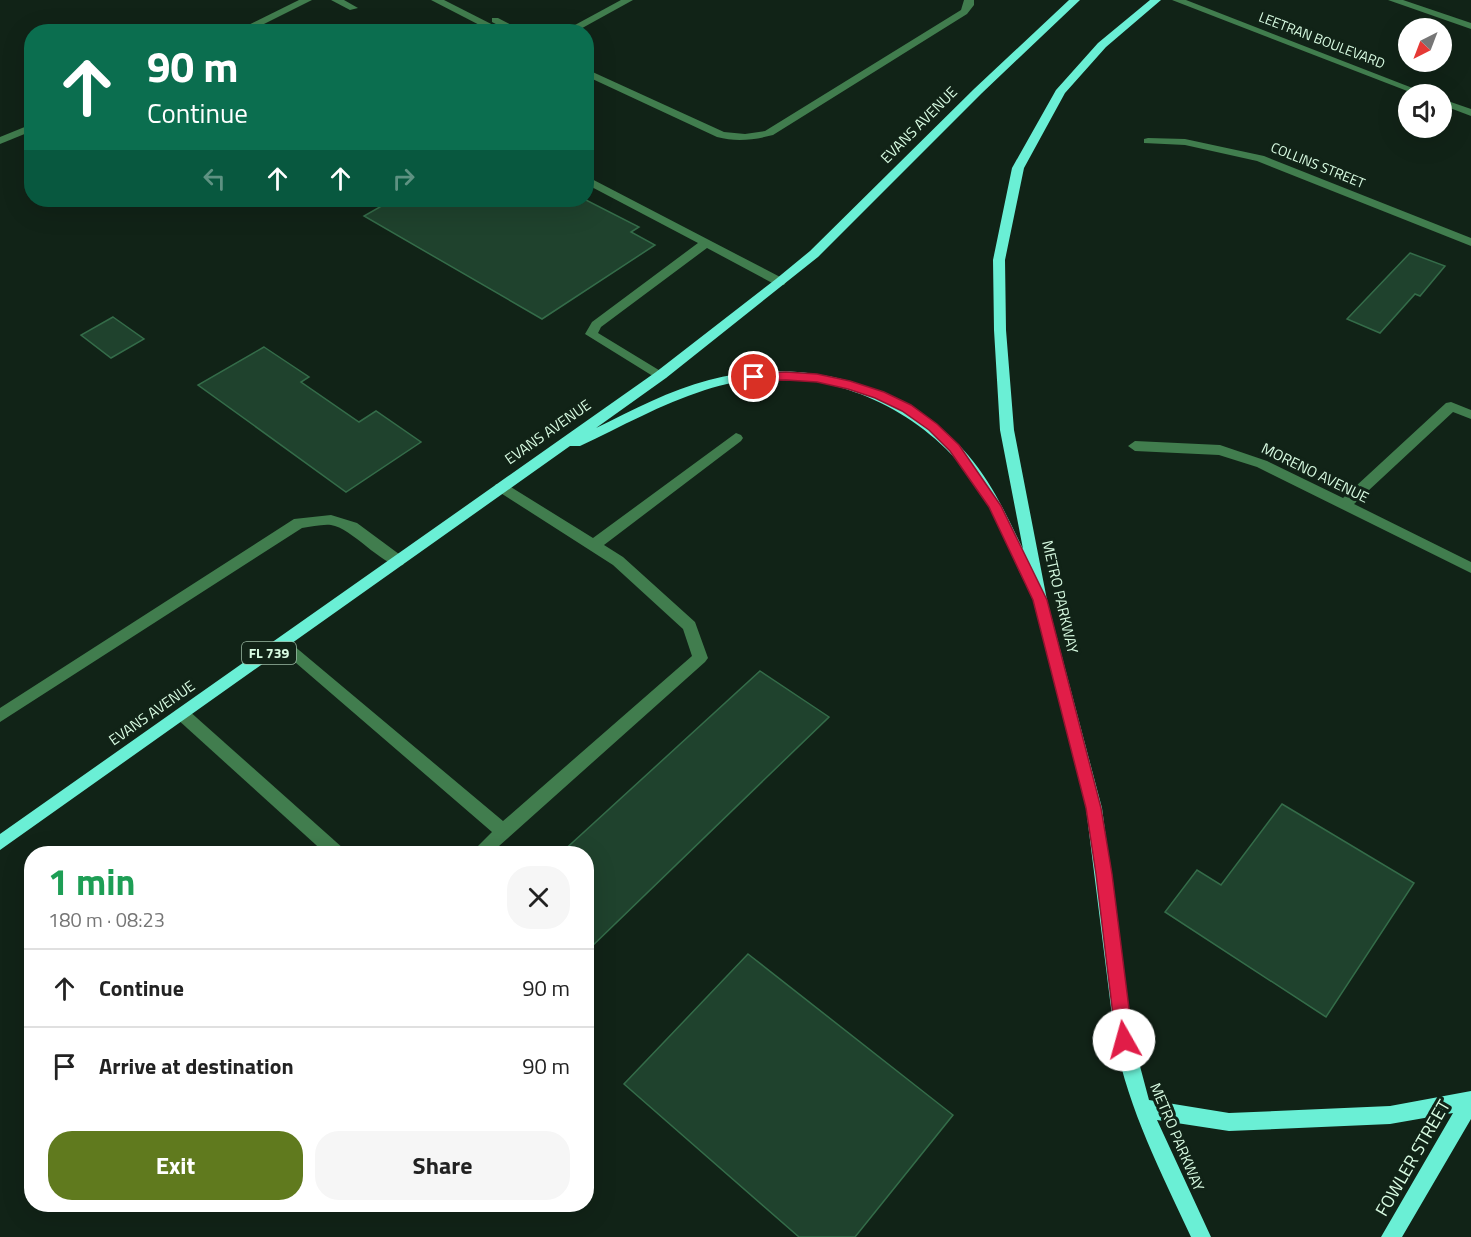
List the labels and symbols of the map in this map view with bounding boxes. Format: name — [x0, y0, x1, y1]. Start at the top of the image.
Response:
street label: LEETRAN BOULEVARD — [1256, 6, 1389, 73]
north arrow — [1398, 18, 1452, 72]
street label: EVANS AVENUE — [875, 81, 962, 168]
street label: COLLINS STREET — [1268, 136, 1369, 193]
pin — [728, 351, 779, 402]
street label: EVANS AVENUE — [500, 393, 596, 470]
street label: MORENO AVENUE — [1258, 437, 1373, 509]
street label: METRO PARKWAY — [1036, 538, 1085, 656]
road number: FL 739 — [242, 642, 296, 664]
street label: EVANS AVENUE — [104, 674, 200, 751]
position arrow — [1092, 1008, 1156, 1072]
street label: METRO PARKWAY — [1144, 1079, 1211, 1195]
street label: FOWLER STREET — [1368, 1094, 1457, 1221]

